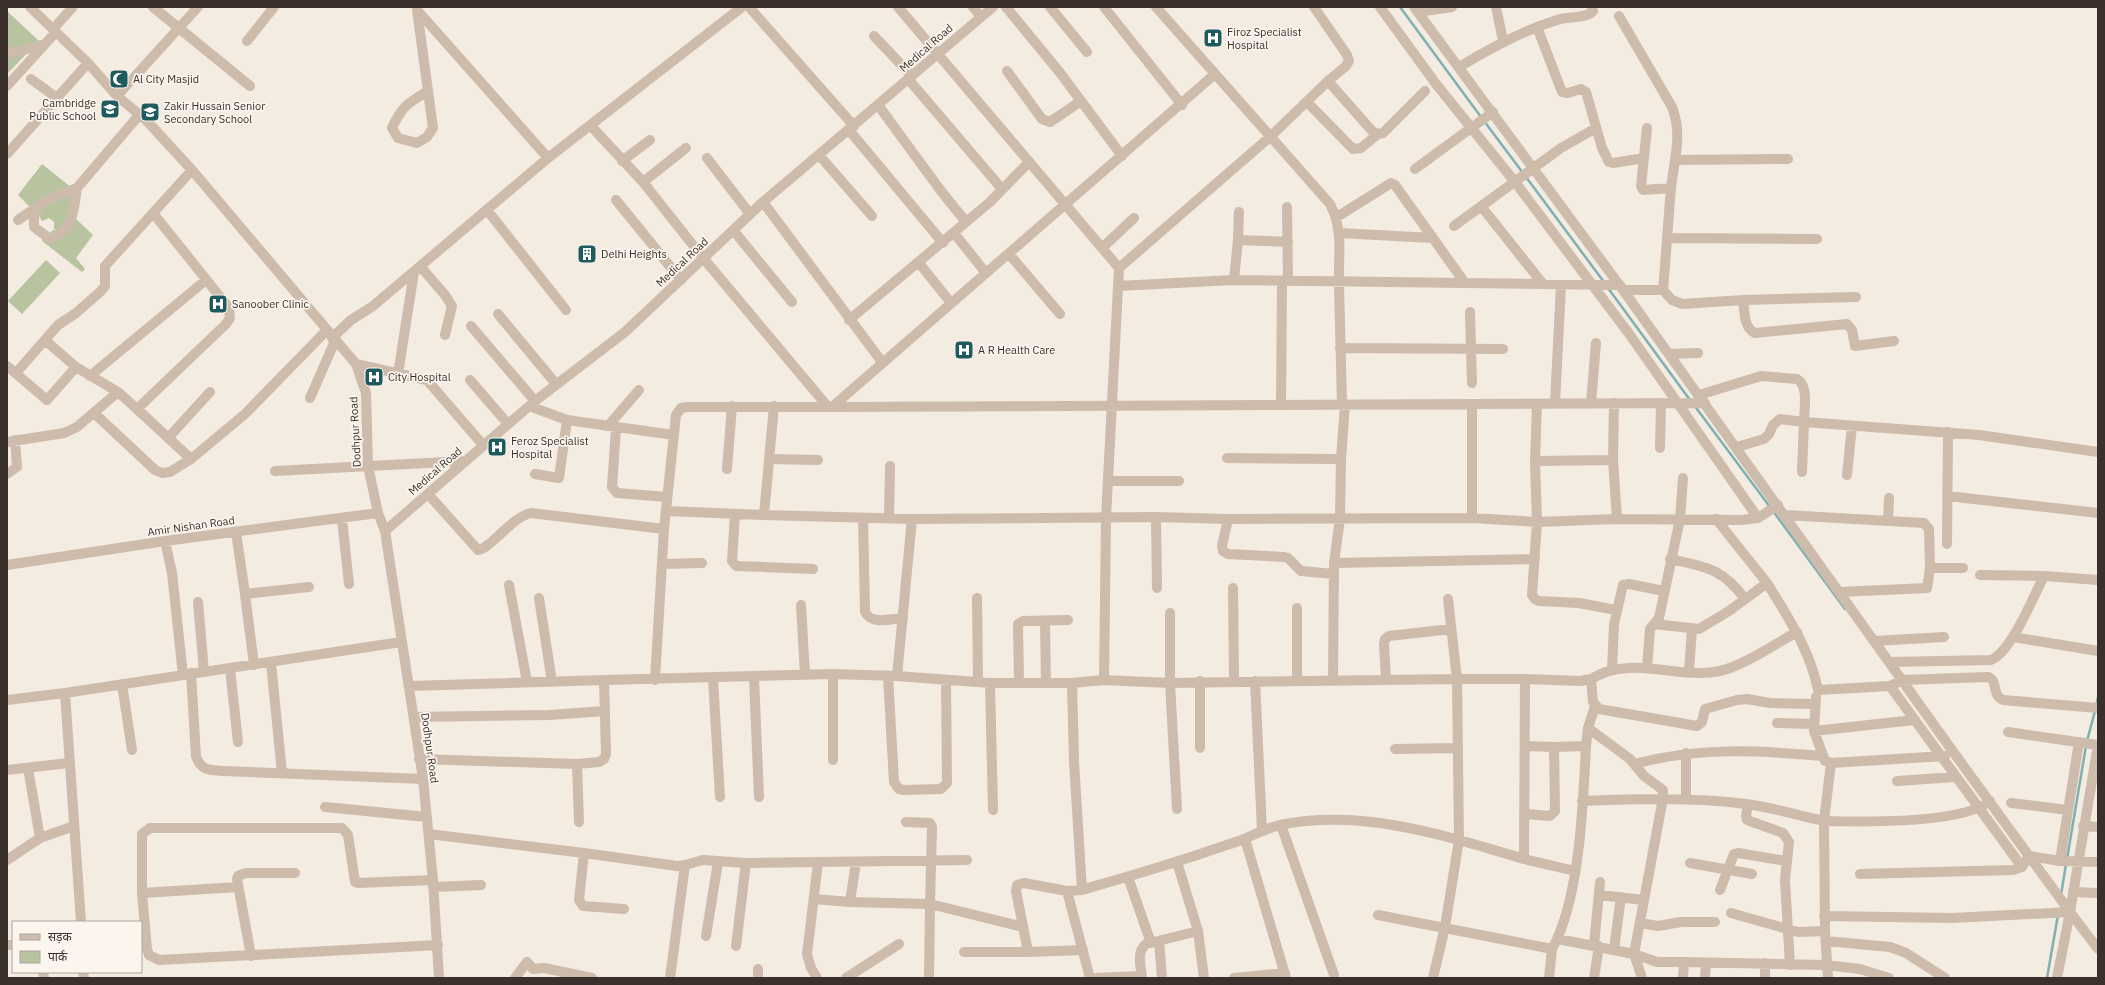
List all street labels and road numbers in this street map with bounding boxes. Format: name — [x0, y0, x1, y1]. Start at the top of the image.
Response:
street label: Medical Road — [896, 21, 956, 75]
street label: Medical Road — [653, 234, 711, 290]
street label: Dodhpur Road — [346, 396, 364, 468]
street label: Medical Road — [405, 444, 465, 498]
street label: Amir Nishan Road — [146, 513, 236, 539]
street label: Dodhpur Road — [418, 712, 442, 784]

